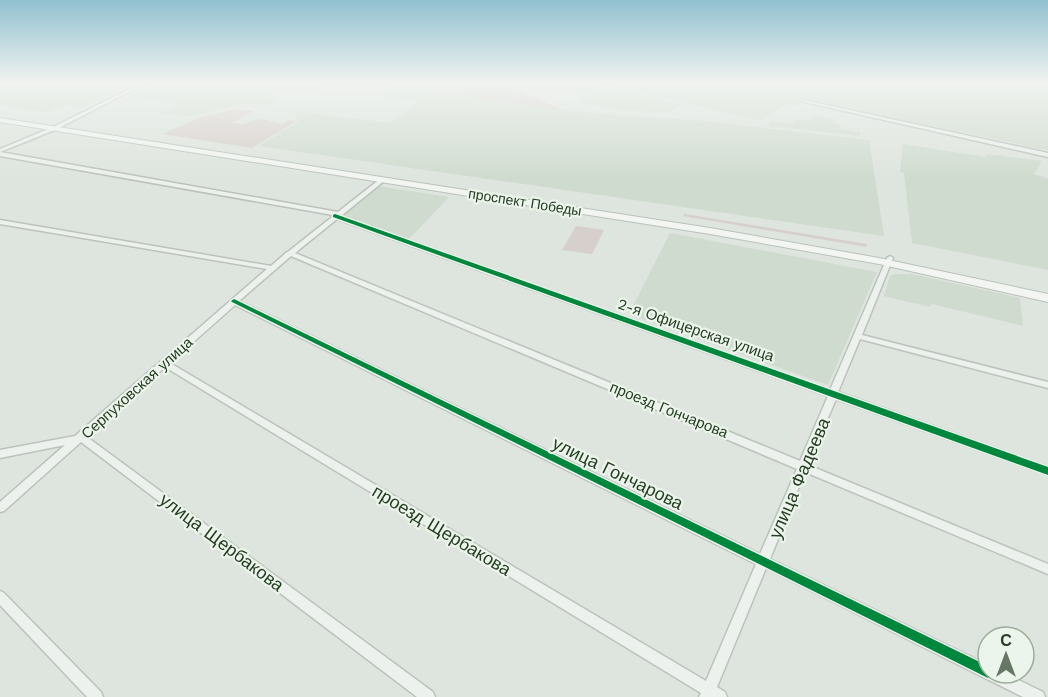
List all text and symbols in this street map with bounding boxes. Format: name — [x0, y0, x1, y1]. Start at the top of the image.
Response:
street label: проспект Победы — [467, 185, 583, 219]
street label: 2-я Офицерская улица — [616, 295, 777, 365]
street label: Серпуховская улица — [78, 333, 197, 443]
street label: проезд Гончарова — [607, 378, 731, 442]
street label: улица Фадеева — [764, 414, 834, 542]
street label: улица Гончарова — [549, 432, 688, 514]
street label: проезд Щербакова — [369, 480, 516, 580]
street label: улица Щербакова — [156, 489, 289, 596]
north arrow — [976, 625, 1036, 685]
text: С — [1000, 631, 1012, 650]

